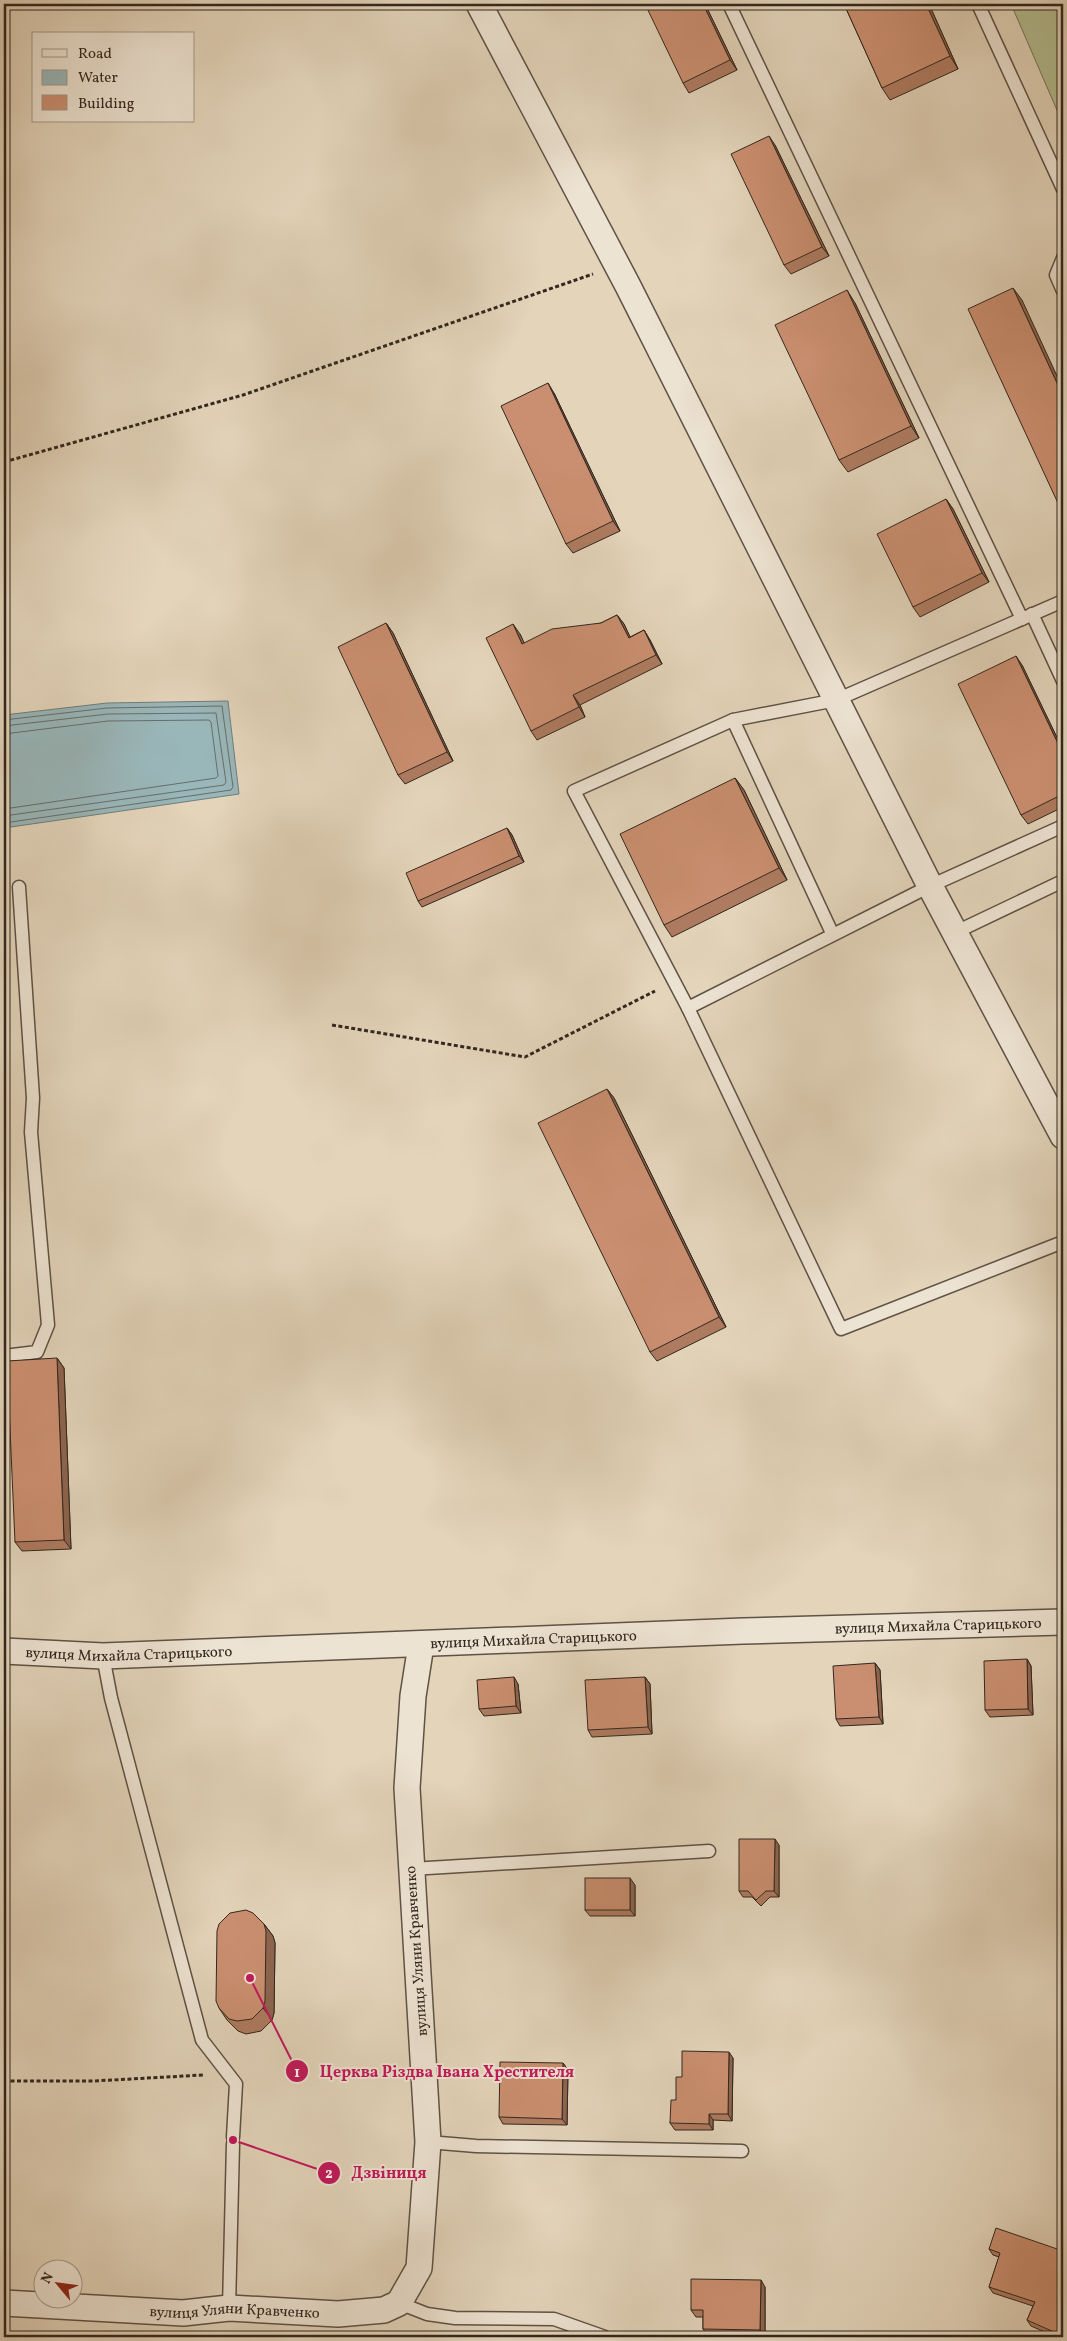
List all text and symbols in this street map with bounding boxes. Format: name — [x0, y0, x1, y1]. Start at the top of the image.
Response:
legend — [32, 32, 195, 122]
text: Road — [78, 44, 112, 65]
text: Water — [78, 68, 118, 89]
text: Building — [78, 94, 135, 115]
street label: вулиця Михайла Старицького — [835, 1614, 1042, 1640]
street label: вулиця Михайла Старицького — [430, 1626, 637, 1655]
street label: вулиця Михайла Старицького — [25, 1642, 233, 1668]
street label: вулиця Уляни Кравченко — [401, 1865, 434, 2037]
callout: Церква Різдва Івана Хрестителя — [285, 2056, 584, 2087]
text: Церква Різдва Івана Хрестителя — [320, 2062, 574, 2084]
text: 1 — [294, 2063, 300, 2084]
callout: Дзвіниця — [316, 2157, 436, 2188]
text: Дзвіниця — [351, 2163, 427, 2185]
text: 2 — [325, 2164, 333, 2185]
north arrow — [32, 2258, 82, 2308]
text: N — [37, 2269, 59, 2287]
street label: вулиця Уляни Кравченко — [149, 2299, 320, 2325]

